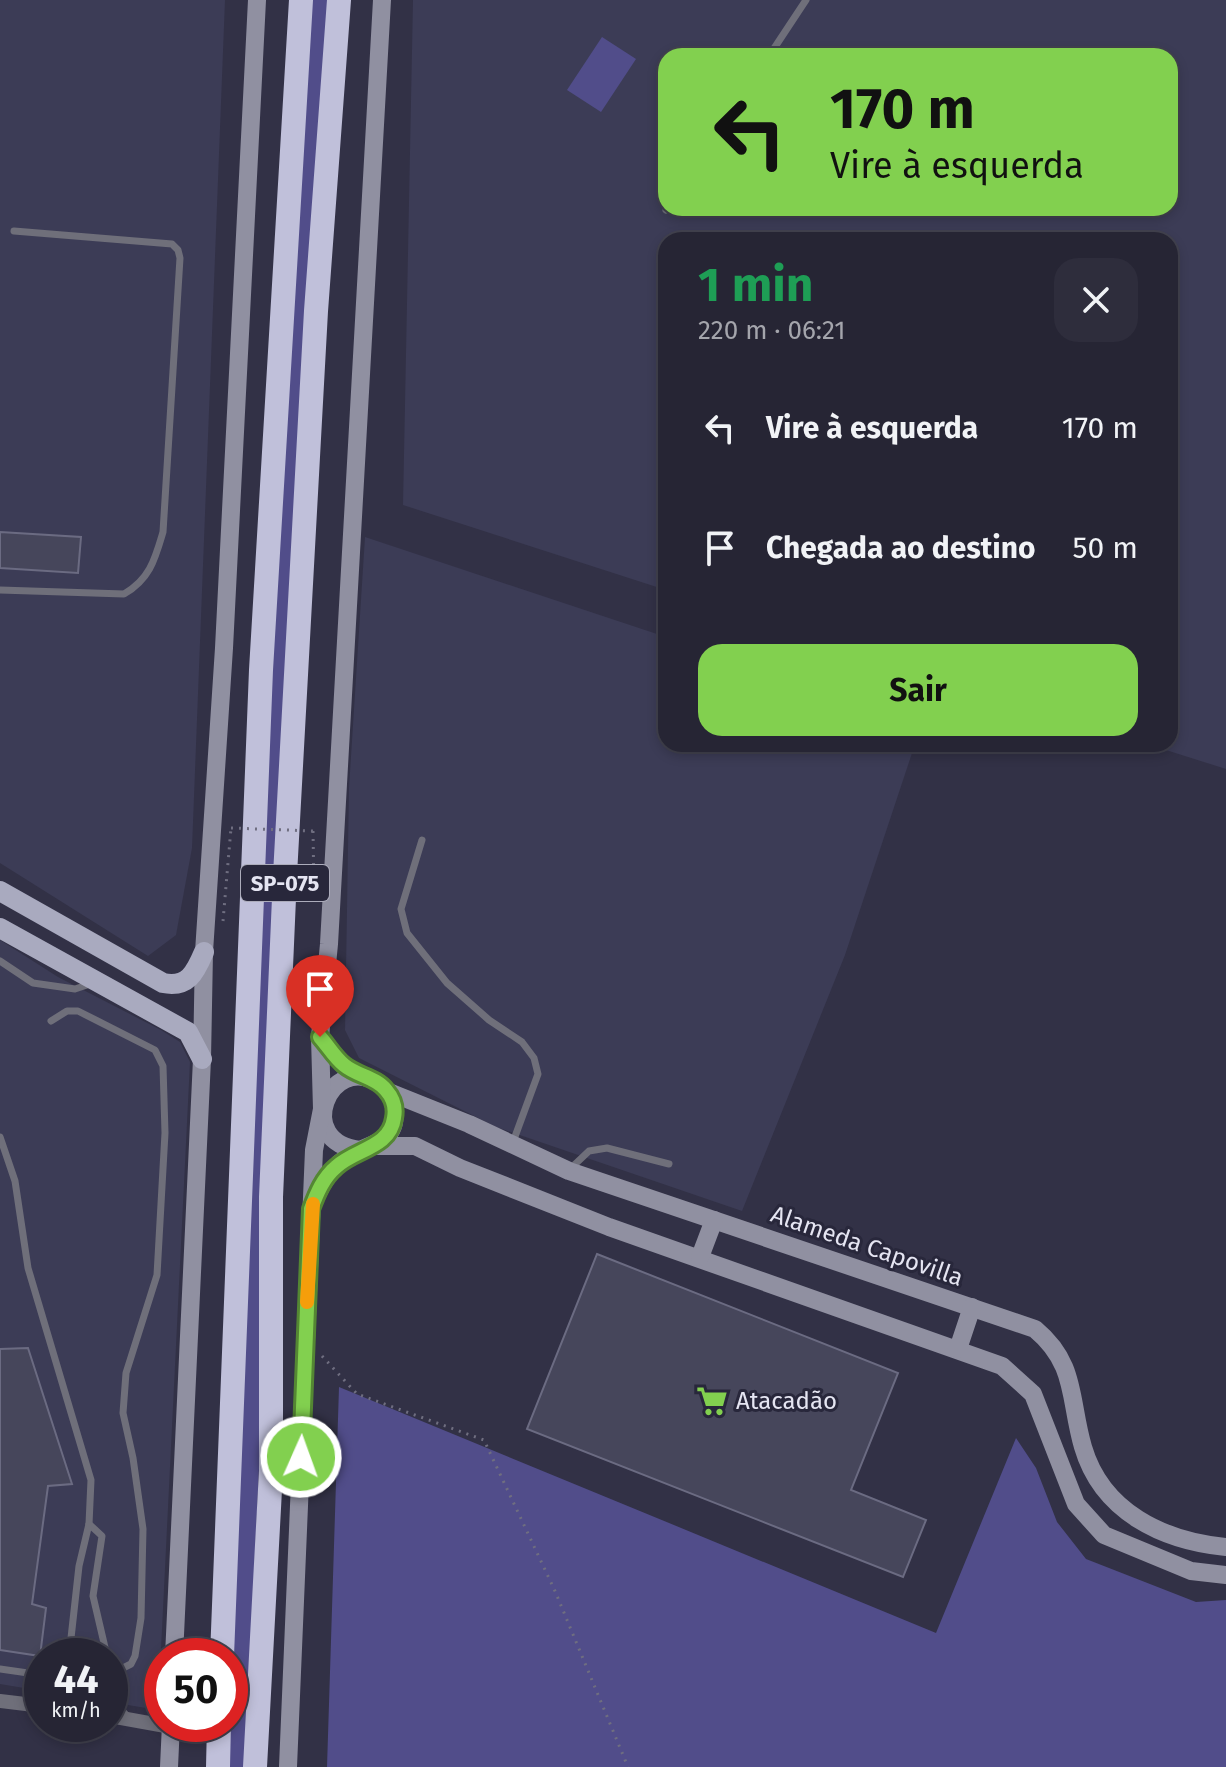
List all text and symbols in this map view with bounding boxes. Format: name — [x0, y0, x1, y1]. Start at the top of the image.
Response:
text: 170 m — [830, 76, 975, 143]
icon: left — [698, 80, 802, 184]
text: Vire à esquerda — [830, 144, 1084, 188]
text: 1 min — [698, 256, 813, 314]
button: close — [1054, 258, 1138, 342]
text: 220 m · 06:21 — [698, 315, 846, 346]
icon: left — [698, 406, 742, 450]
text: Vire à esquerda — [766, 410, 978, 446]
text: 170 m — [1062, 410, 1138, 446]
icon: arrive — [698, 526, 742, 570]
text: Chegada ao destino — [766, 530, 1036, 566]
text: 50 m — [1073, 530, 1138, 566]
button: Sair — [698, 644, 1138, 736]
road number: SP-075 — [241, 865, 329, 901]
pin — [286, 955, 354, 1037]
icon: arrive — [298, 967, 342, 1011]
street label: Alameda Capovilla — [767, 1200, 967, 1292]
supermarket icon: Atacadão — [695, 1384, 729, 1418]
place label: Atacadão — [736, 1387, 837, 1415]
position arrow — [259, 1415, 343, 1499]
speed limit sign: 50 — [144, 1638, 248, 1742]
text: 44 — [53, 1656, 99, 1704]
text: km/h — [51, 1698, 101, 1722]

